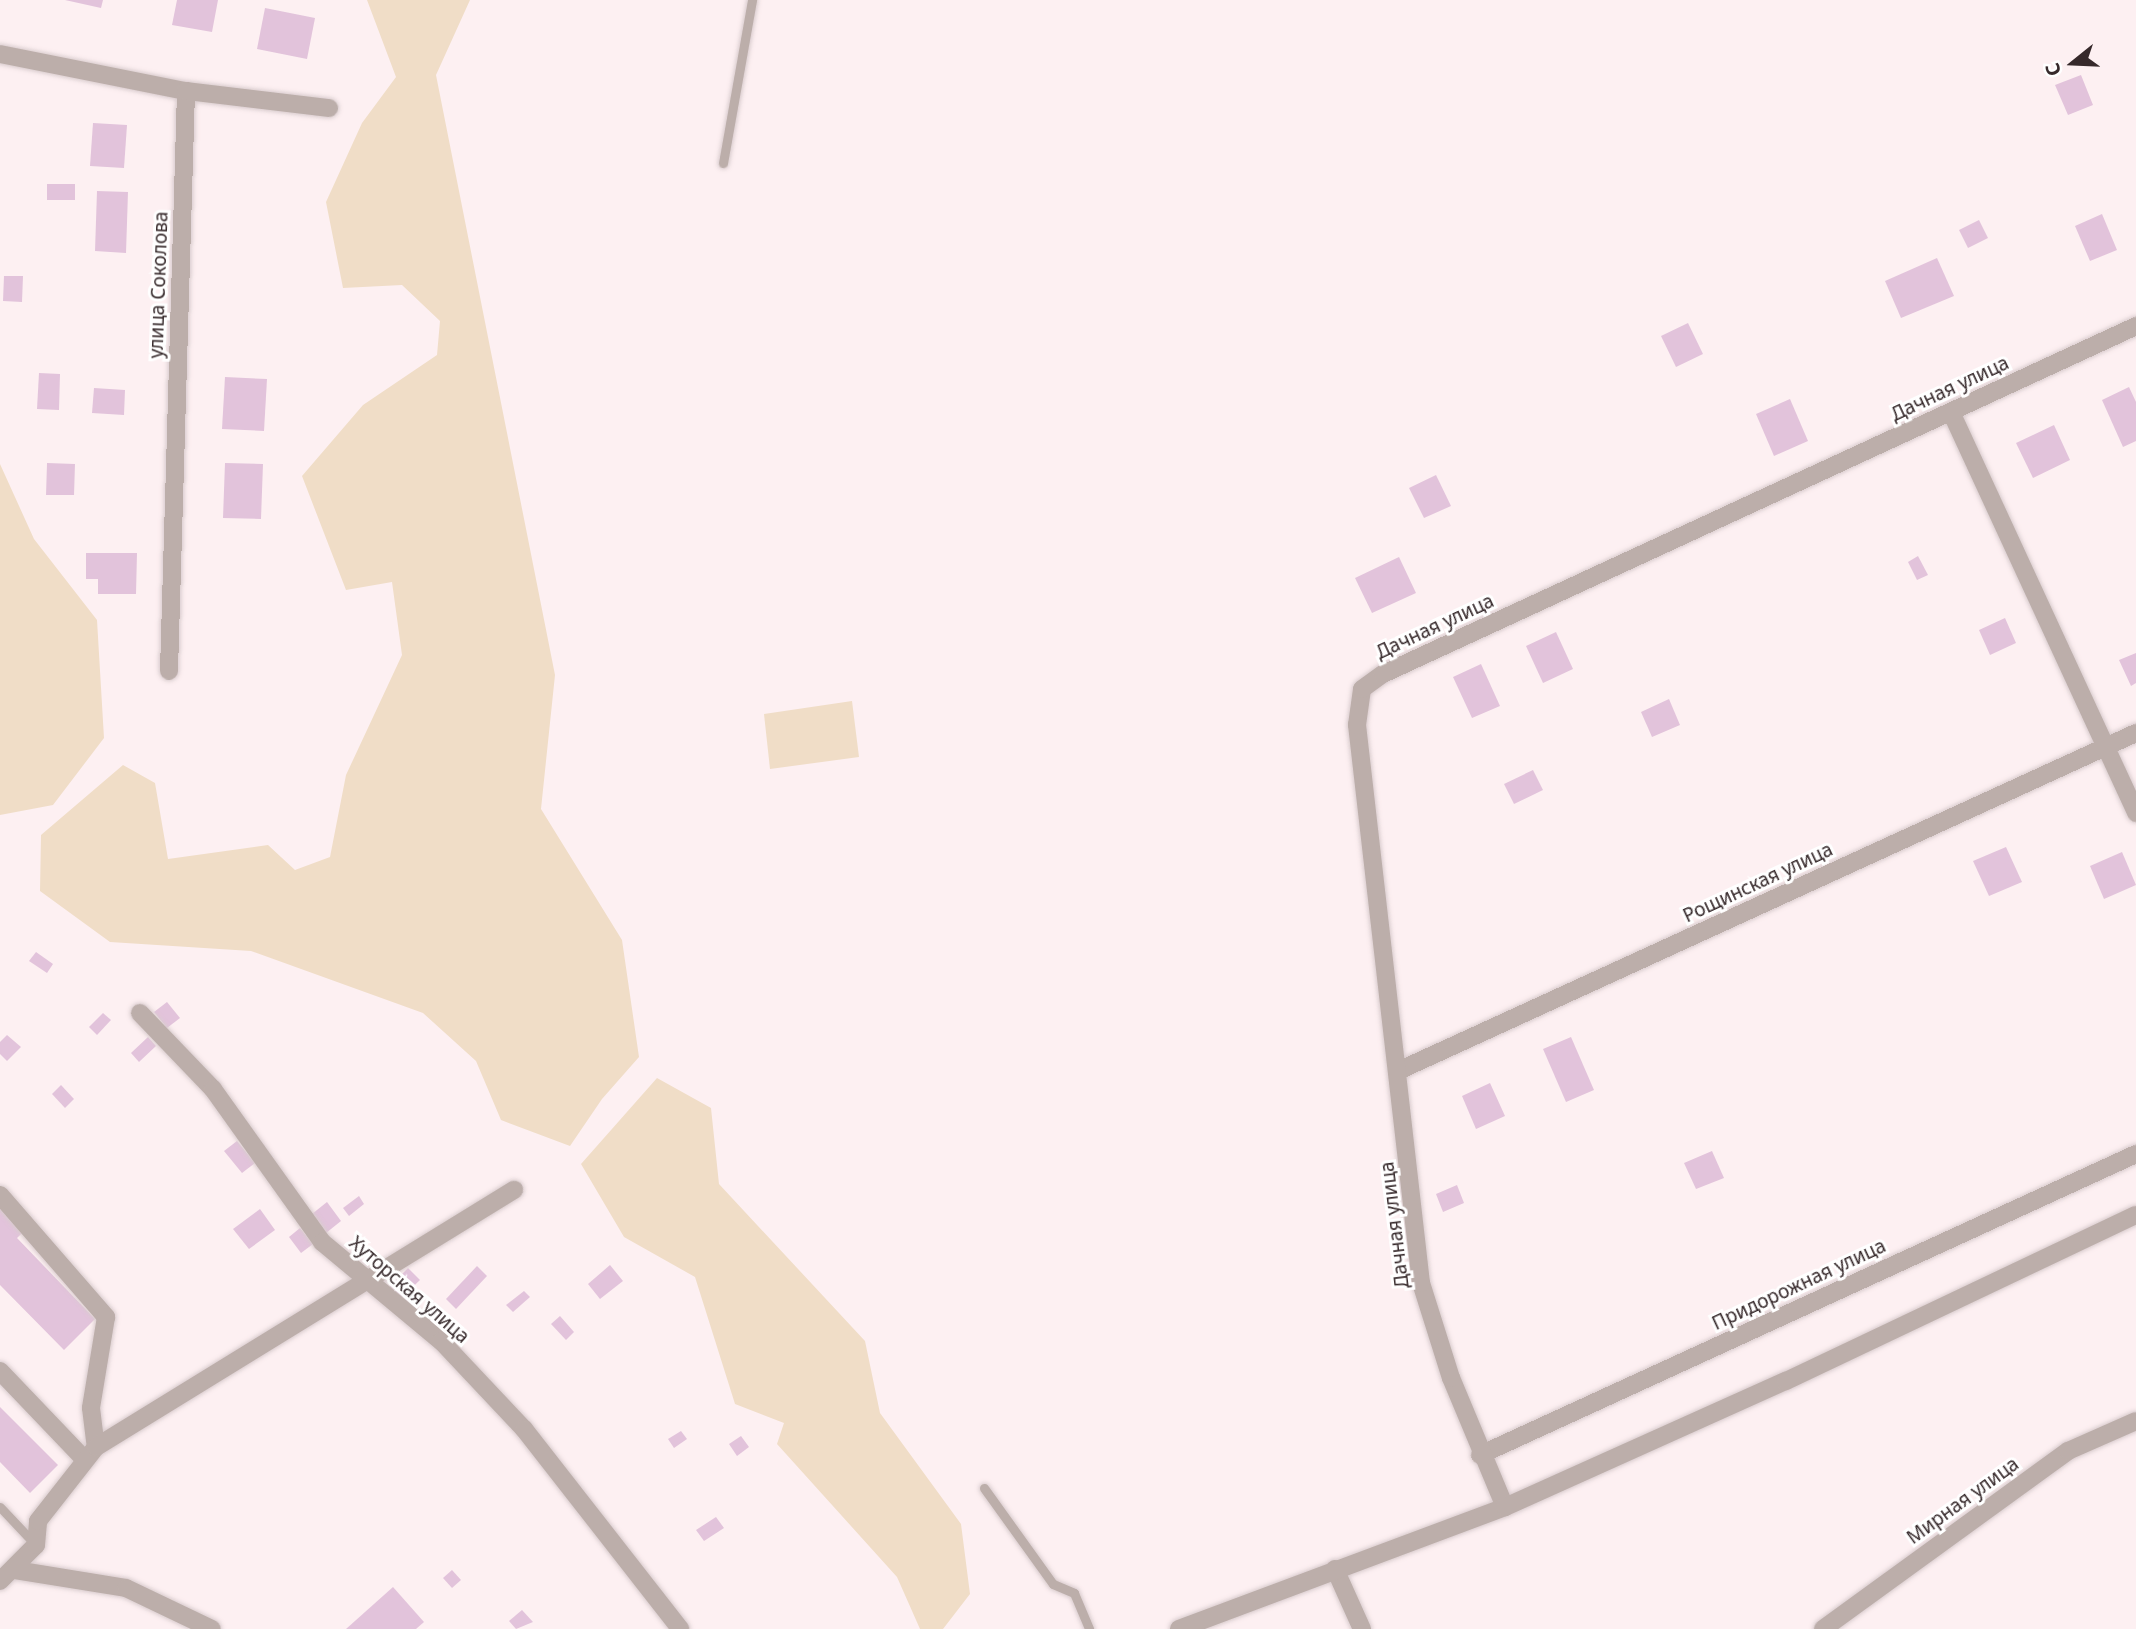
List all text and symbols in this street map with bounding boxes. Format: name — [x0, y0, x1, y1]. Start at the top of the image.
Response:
north arrow — [2038, 28, 2108, 98]
text: С — [2039, 60, 2067, 79]
street label: улица Соколова — [145, 211, 173, 359]
street label: Дачная улица — [1887, 352, 2013, 426]
street label: Дачная улица — [1372, 590, 1498, 664]
street label: Рощинская улица — [1680, 838, 1836, 928]
street label: Дачная улица — [1376, 1160, 1414, 1290]
street label: Хуторская улица — [344, 1232, 474, 1348]
street label: Придорожная улица — [1709, 1235, 1889, 1335]
street label: Мирная улица — [1903, 1453, 2023, 1549]

